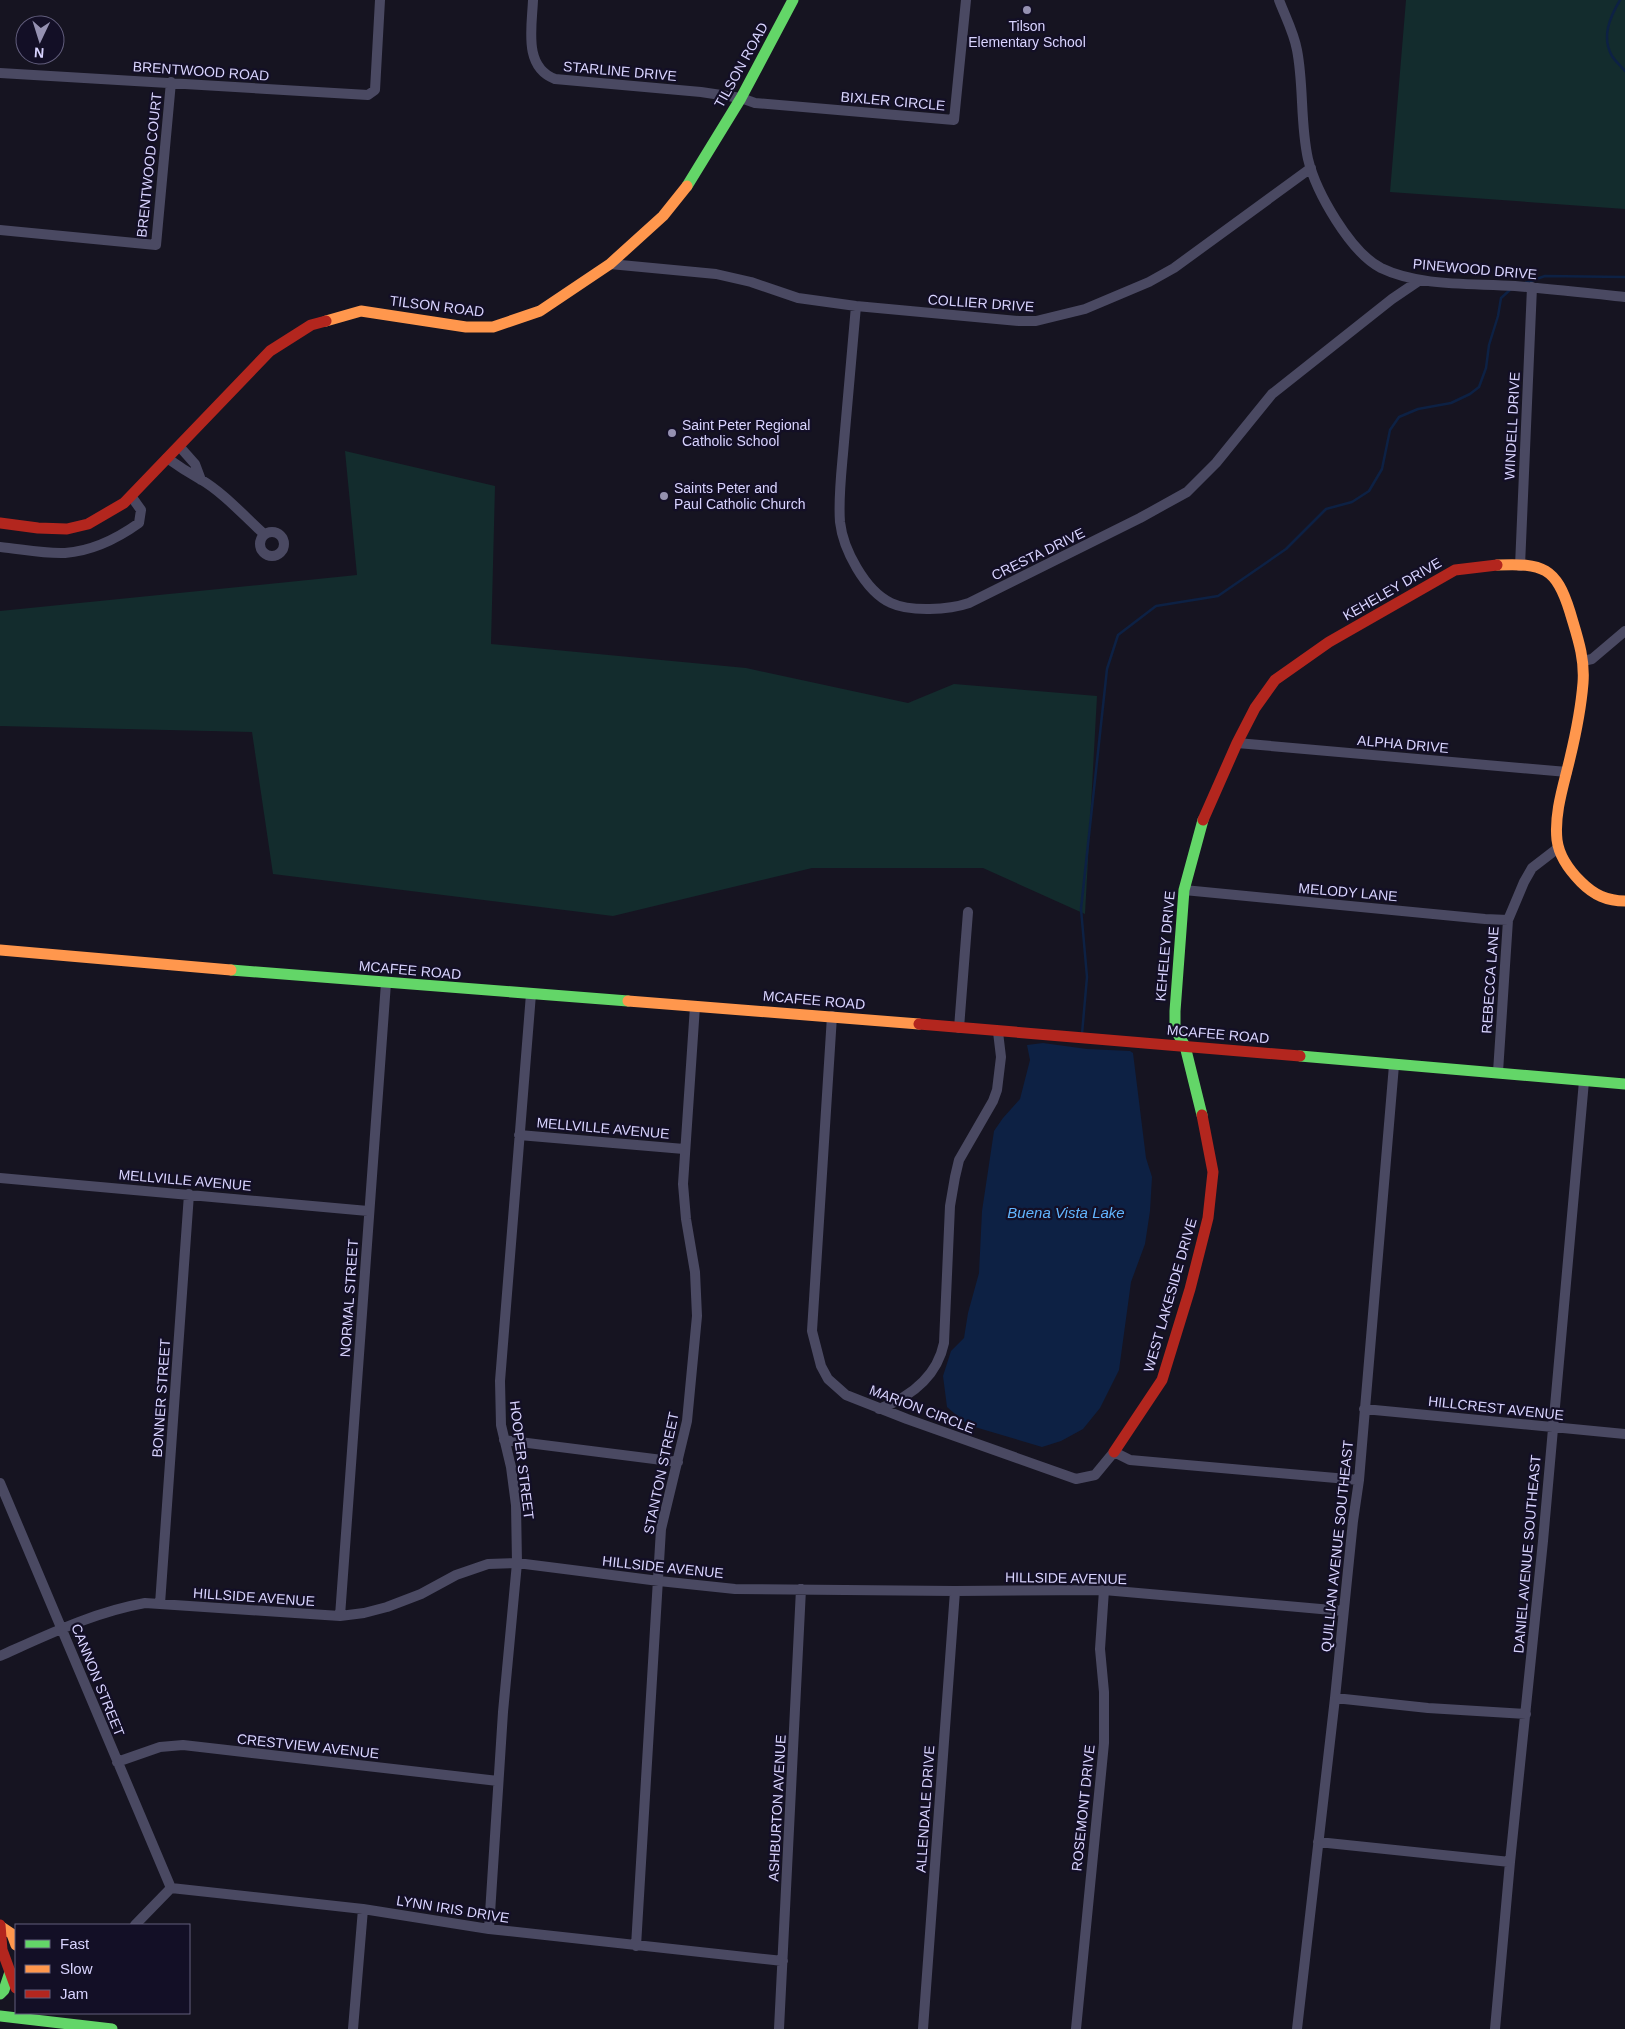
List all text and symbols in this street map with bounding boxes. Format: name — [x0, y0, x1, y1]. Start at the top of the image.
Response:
marker: Tilson Elementary School — [1021, 4, 1033, 16]
north arrow — [15, 15, 65, 65]
place label: Tilson Elementary School — [968, 18, 1086, 50]
street label: TILSON ROAD — [711, 20, 771, 110]
text: N — [33, 45, 45, 61]
street label: BRENTWOOD ROAD — [132, 58, 270, 84]
street label: STARLINE DRIVE — [562, 58, 678, 84]
street label: BIXLER CIRCLE — [840, 88, 946, 114]
street label: BRENTWOOD COURT — [133, 91, 165, 238]
street label: PINEWOOD DRIVE — [1412, 256, 1538, 282]
street label: COLLIER DRIVE — [927, 291, 1035, 315]
street label: TILSON ROAD — [389, 292, 485, 320]
street label: WINDELL DRIVE — [1501, 371, 1523, 481]
place label: Saint Peter Regional Catholic School — [682, 417, 810, 449]
marker: Saint Peter Regional Catholic School — [666, 427, 678, 439]
place label: Saints Peter and Paul Catholic Church — [674, 480, 806, 512]
marker: Saints Peter and Paul Catholic Church — [658, 490, 670, 502]
street label: CRESTA DRIVE — [989, 525, 1087, 583]
street label: KEHELEY DRIVE — [1340, 554, 1444, 624]
street label: ALPHA DRIVE — [1357, 732, 1449, 756]
street label: MELODY LANE — [1298, 880, 1398, 904]
street label: KEHELEY DRIVE — [1152, 890, 1178, 1002]
street label: REBECCA LANE — [1478, 926, 1502, 1034]
street label: MCAFEE ROAD — [358, 958, 462, 982]
street label: MCAFEE ROAD — [762, 988, 866, 1012]
street label: MCAFEE ROAD — [1166, 1022, 1270, 1046]
street label: MELLVILLE AVENUE — [536, 1114, 670, 1142]
street label: MELLVILLE AVENUE — [118, 1166, 252, 1194]
water label: Buena Vista Lake — [1007, 1204, 1125, 1221]
street label: WEST LAKESIDE DRIVE — [1140, 1216, 1200, 1374]
street label: NORMAL STREET — [337, 1238, 361, 1358]
street label: BONNER STREET — [149, 1338, 173, 1458]
street label: MARION CIRCLE — [867, 1382, 977, 1436]
street label: HILLCREST AVENUE — [1427, 1393, 1565, 1423]
street label: HOOPER STREET — [507, 1400, 537, 1521]
street label: STANTON STREET — [640, 1410, 682, 1536]
street label: QUILLIAN AVENUE SOUTHEAST — [1318, 1439, 1356, 1653]
street label: DANIEL AVENUE SOUTHEAST — [1510, 1454, 1544, 1654]
street label: HILLSIDE AVENUE — [602, 1553, 724, 1581]
street label: HILLSIDE AVENUE — [1005, 1569, 1127, 1587]
street label: HILLSIDE AVENUE — [193, 1585, 315, 1609]
street label: CANNON STREET — [68, 1621, 128, 1739]
street label: CRESTVIEW AVENUE — [236, 1731, 380, 1761]
street label: ASHBURTON AVENUE — [765, 1734, 789, 1882]
street label: ROSEMONT DRIVE — [1068, 1744, 1098, 1872]
street label: ALLENDALE DRIVE — [913, 1745, 937, 1873]
street label: LYNN IRIS DRIVE — [395, 1892, 511, 1926]
legend — [15, 1924, 190, 2014]
text: Fast — [60, 1935, 90, 1952]
text: Slow — [60, 1960, 93, 1977]
text: Jam — [60, 1985, 88, 2002]

